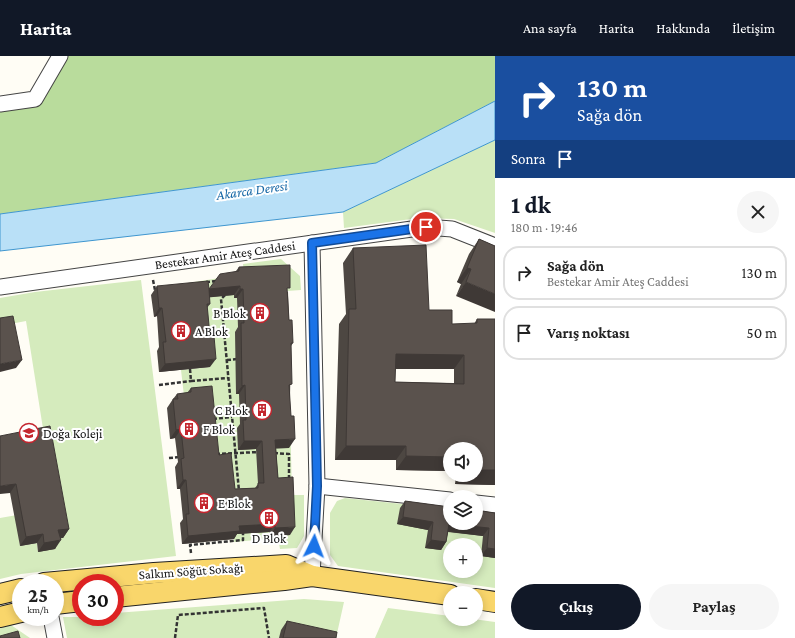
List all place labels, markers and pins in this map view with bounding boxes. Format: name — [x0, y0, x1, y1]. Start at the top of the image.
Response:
pin — [409, 210, 443, 244]
building icon: B Blok — [249, 302, 271, 324]
place label: B Blok — [213, 306, 247, 321]
building icon: A Blok — [170, 320, 192, 342]
place label: A Blok — [195, 324, 229, 339]
building icon: C Blok — [251, 399, 273, 421]
place label: C Blok — [215, 403, 249, 418]
building icon: F Blok — [178, 418, 200, 440]
school or university icon: Doğa Koleji — [18, 422, 40, 444]
place label: F Blok — [203, 422, 236, 437]
place label: Doğa Koleji — [43, 426, 103, 442]
building icon: E Blok — [193, 492, 215, 514]
place label: E Blok — [218, 496, 251, 511]
building icon: D Blok — [258, 507, 280, 529]
place label: D Blok — [252, 531, 287, 546]

